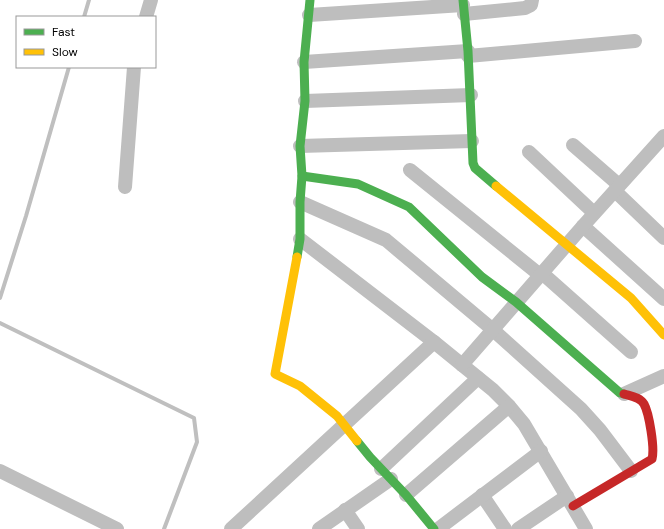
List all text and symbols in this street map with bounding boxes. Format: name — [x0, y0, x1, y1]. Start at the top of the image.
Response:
legend — [16, 16, 156, 68]
text: Fast — [52, 24, 75, 40]
text: Slow — [52, 44, 78, 60]

